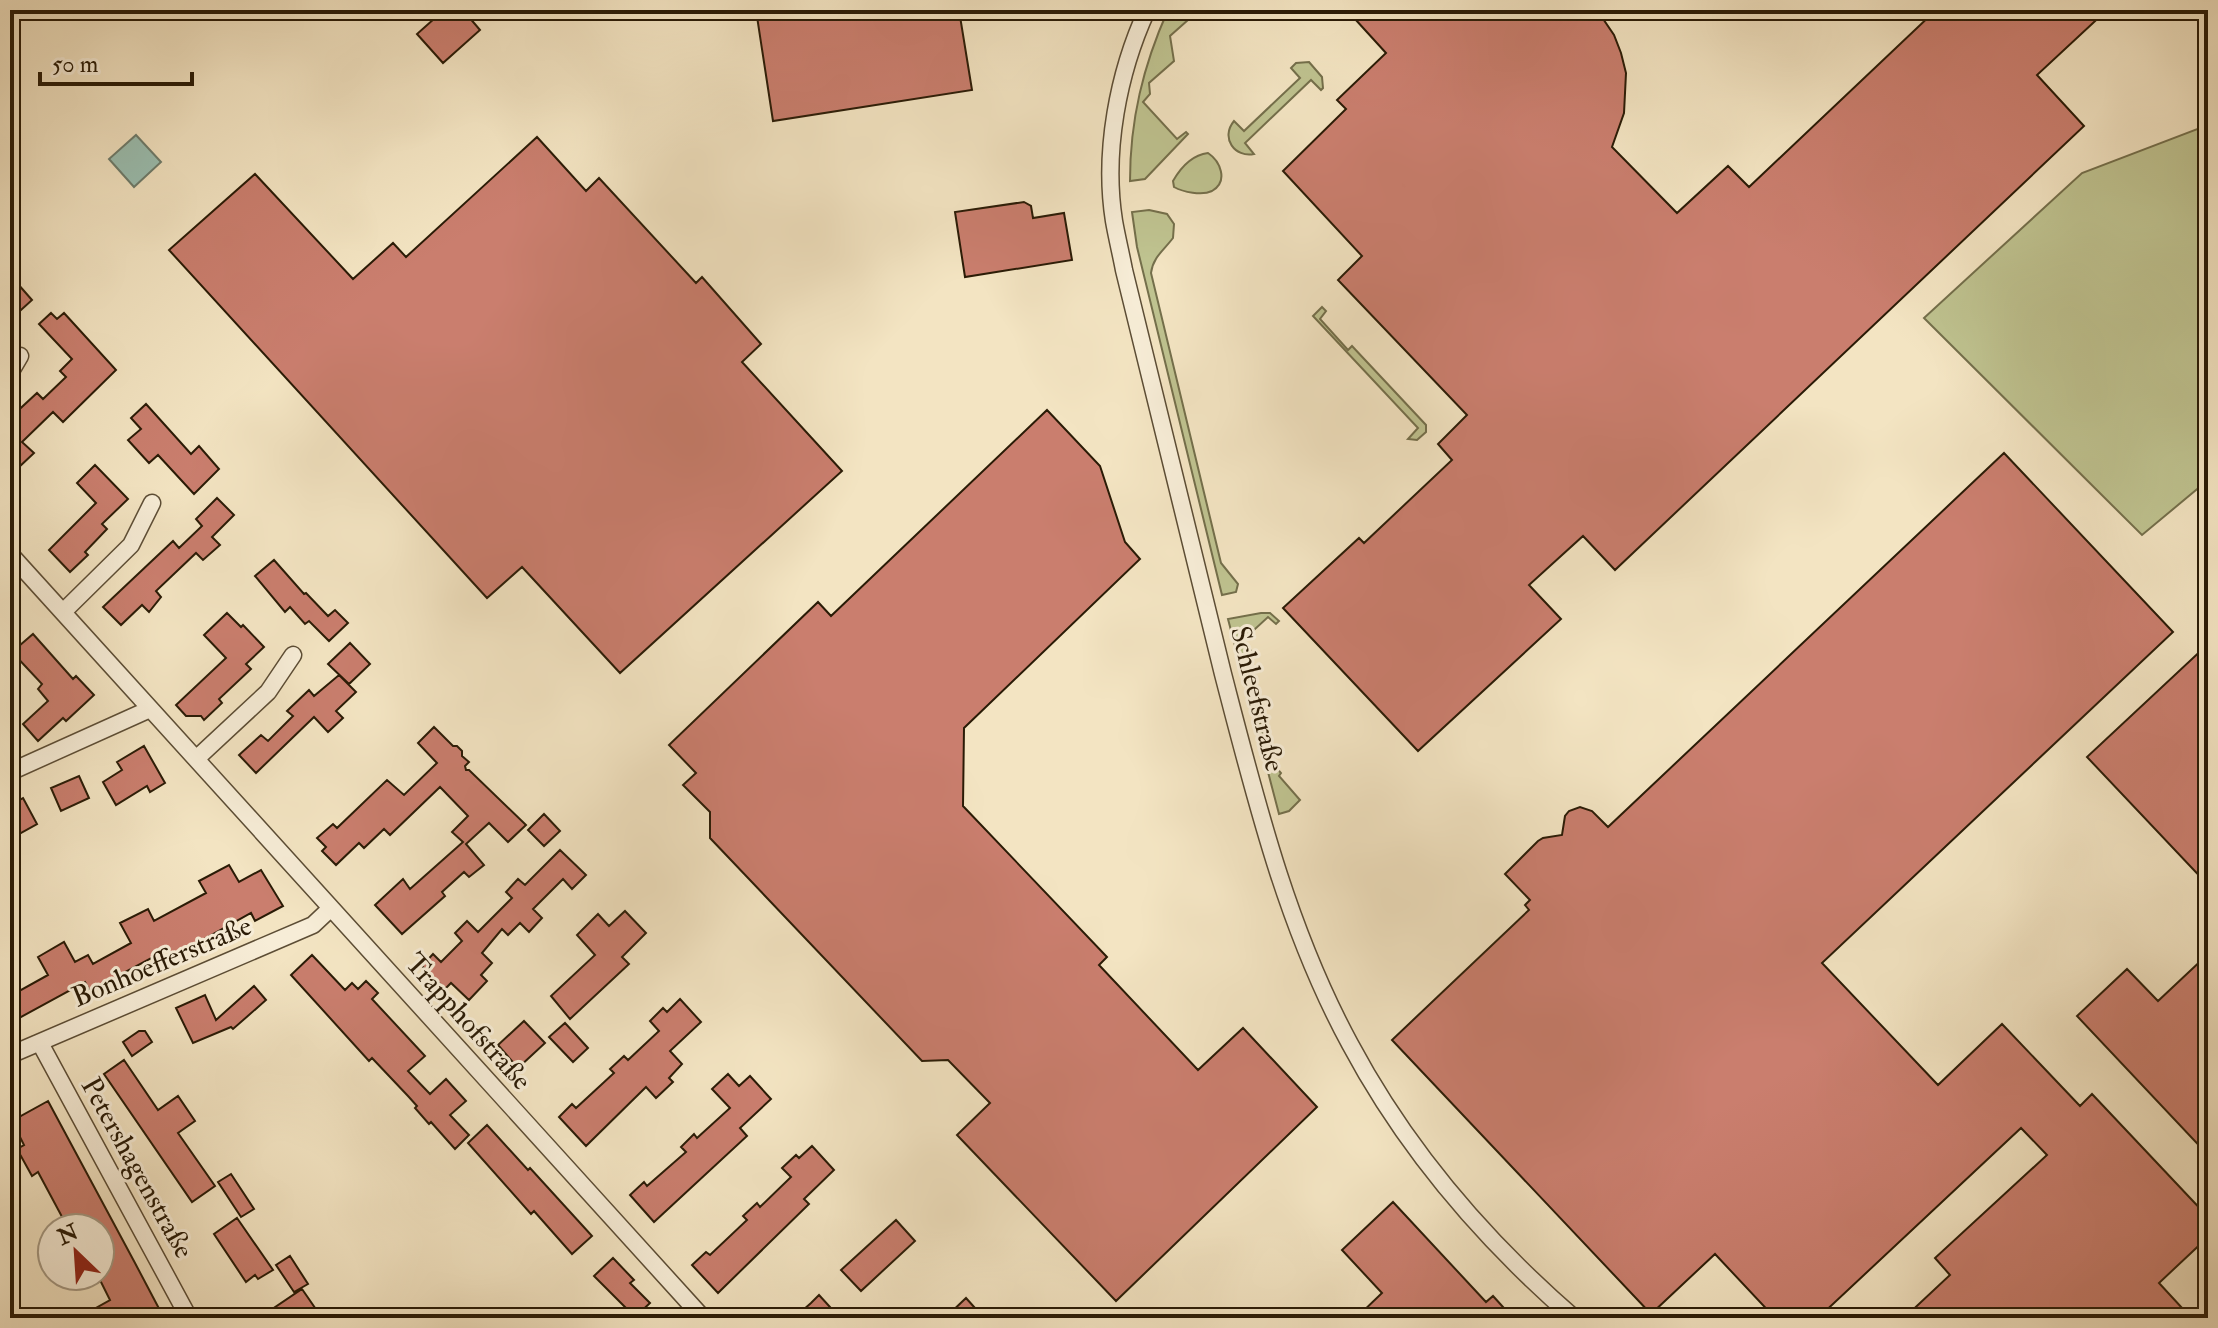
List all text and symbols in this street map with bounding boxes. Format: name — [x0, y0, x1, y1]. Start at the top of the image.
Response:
scale bar — [40, 36, 192, 86]
text: 50 m — [52, 49, 99, 80]
street label: Schleefstraße — [1222, 623, 1292, 776]
street label: Bonhoefferstraße — [67, 908, 257, 1016]
street label: Trapphofstraße — [397, 946, 539, 1098]
street label: Petershagenstraße — [73, 1071, 201, 1265]
north arrow — [36, 1212, 116, 1292]
text: N — [52, 1218, 83, 1252]

